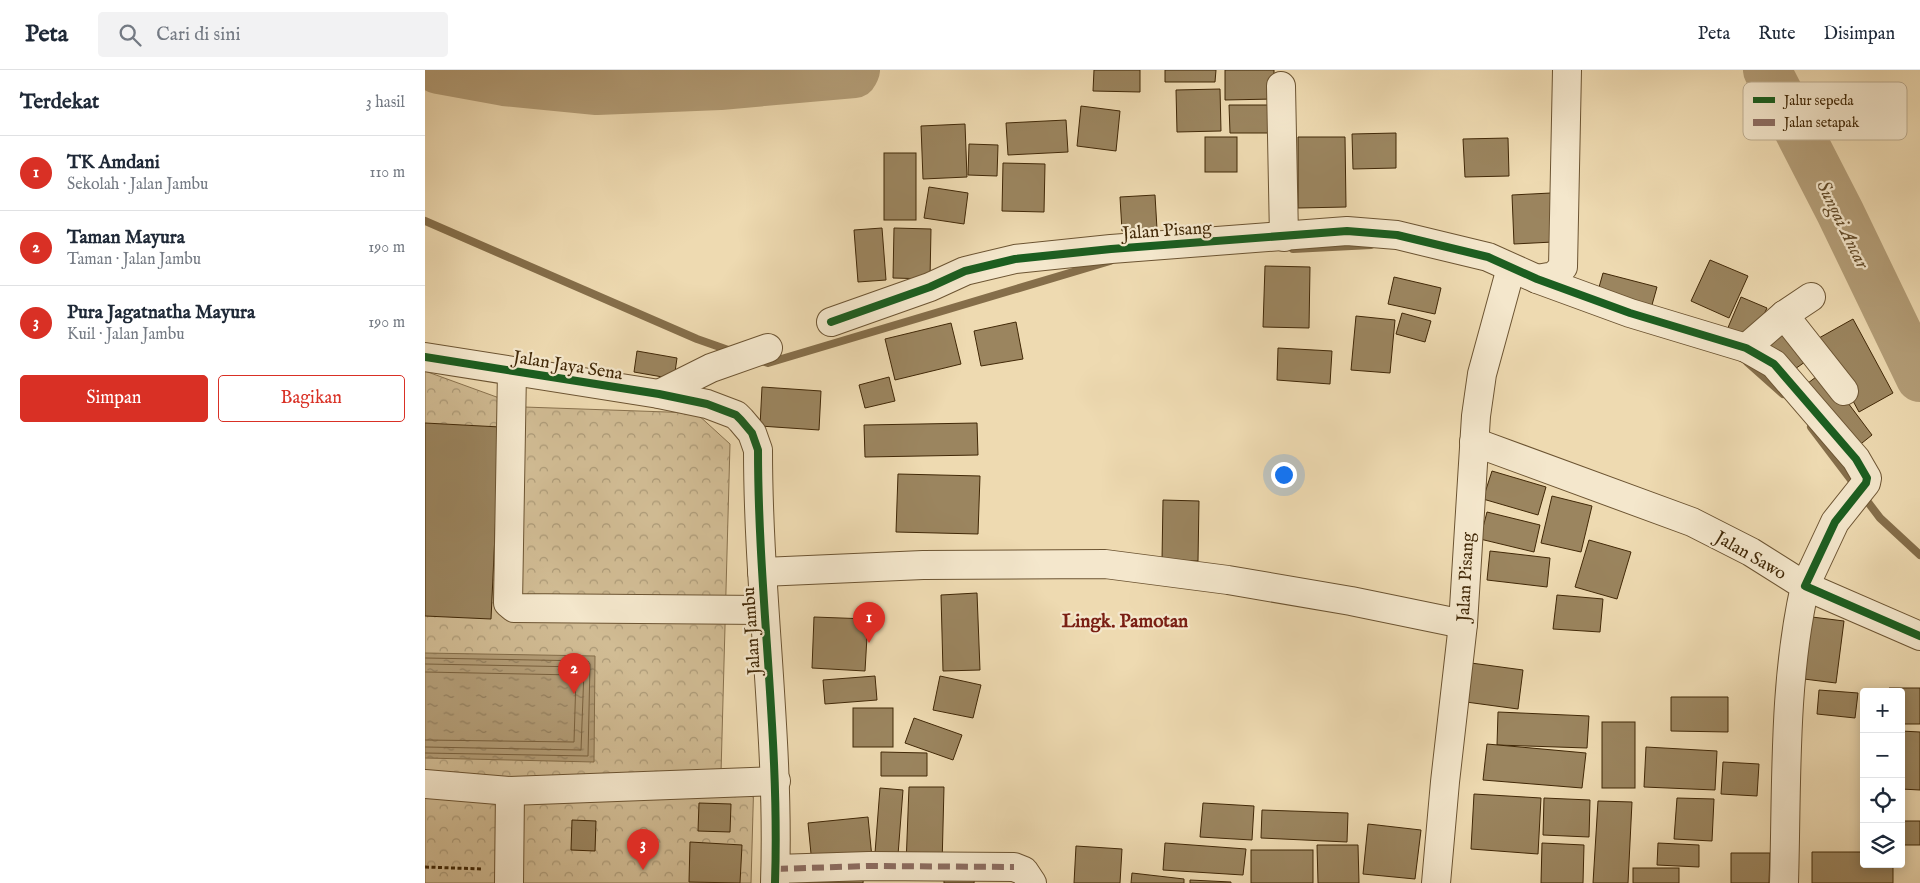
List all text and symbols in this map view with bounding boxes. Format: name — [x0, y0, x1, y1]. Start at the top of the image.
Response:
search box — [98, 12, 448, 57]
text: Peta — [25, 19, 68, 50]
icon: search — [116, 21, 144, 49]
text: Cari di sini — [156, 23, 241, 47]
text: Peta — [1698, 23, 1730, 46]
text: Rute — [1758, 23, 1796, 46]
text: Disimpan — [1824, 23, 1895, 46]
legend — [1743, 82, 1907, 140]
text: Terdekat — [20, 89, 99, 116]
text: Jalur sepeda — [1782, 92, 1854, 110]
text: 3 hasil — [366, 93, 405, 113]
text: Jalan setapak — [1782, 114, 1860, 132]
text: TK Amdani — [67, 151, 160, 175]
text: 1 — [33, 163, 39, 183]
text: 110 m — [369, 163, 405, 183]
text: Sekolah · Jalan Jambu — [67, 175, 208, 195]
water label: Sungai Ancar — [1811, 177, 1875, 274]
street label: Jalan Pisang — [1120, 217, 1213, 246]
text: Taman Mayura — [67, 226, 185, 250]
text: 2 — [32, 238, 40, 258]
text: 190 m — [368, 238, 405, 258]
text: Taman · Jalan Jambu — [67, 250, 201, 270]
text: Pura Jagatnatha Mayura — [67, 301, 255, 325]
text: 3 — [33, 313, 39, 333]
text: 190 m — [368, 313, 405, 333]
text: Kuil · Jalan Jambu — [67, 325, 184, 345]
street label: Jalan Jaya Sena — [509, 346, 624, 387]
button: Simpan — [20, 375, 208, 422]
button: Bagikan — [218, 375, 405, 422]
your location — [1271, 462, 1297, 488]
street label: Jalan Sawo — [1709, 526, 1790, 586]
street label: Jalan Pisang — [1453, 532, 1480, 624]
street label: Jalan Jambu — [738, 586, 767, 678]
pin: 1 — [853, 602, 885, 643]
district label: Lingk. Pamotan — [1062, 610, 1188, 634]
pin: 2 — [558, 653, 590, 694]
map controls — [1860, 688, 1905, 868]
button: + — [1860, 688, 1905, 733]
button: − — [1860, 733, 1905, 778]
button: locate — [1860, 778, 1905, 823]
button: layers — [1860, 823, 1905, 868]
pin: 3 — [627, 829, 659, 870]

